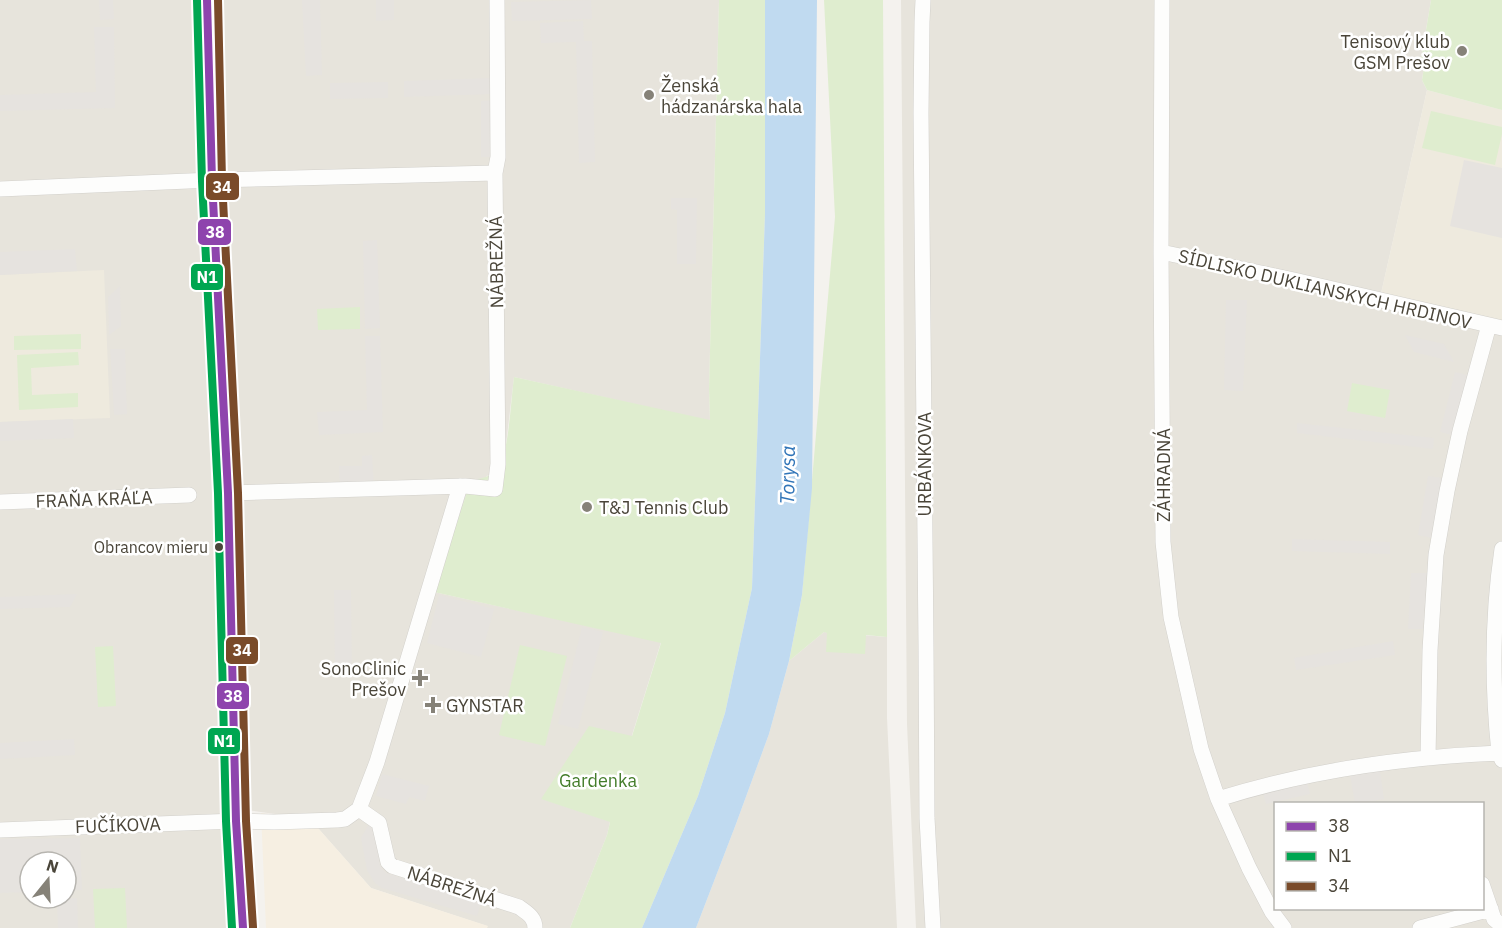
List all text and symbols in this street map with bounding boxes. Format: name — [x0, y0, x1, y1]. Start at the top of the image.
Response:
place label: Tenisový klub GSM Prešov — [1340, 30, 1450, 74]
marker: Tenisový klub GSM Prešov — [1455, 44, 1469, 58]
place label: Ženská hádzanárska hala — [661, 74, 802, 118]
marker: Ženská hádzanárska hala — [642, 88, 656, 102]
line badge: 34 — [205, 172, 240, 201]
text: 34 — [212, 177, 232, 197]
street label: NÁBREŽNÁ — [484, 215, 508, 309]
line badge: 38 — [197, 218, 232, 246]
text: 38 — [205, 222, 225, 242]
street label: SÍDLISKO DUKLIANSKYCH HRDINOV — [1176, 244, 1474, 334]
line badge: N1 — [190, 263, 224, 291]
text: N1 — [196, 267, 218, 287]
street label: URBÁNKOVA — [913, 411, 936, 516]
street label: ZÁHRADNÁ — [1152, 427, 1175, 522]
water label: Torysa — [773, 445, 801, 505]
street label: FRAŇA KRÁĽA — [35, 485, 153, 513]
place label: T&J Tennis Club — [599, 496, 728, 519]
marker: T&J Tennis Club — [580, 500, 594, 514]
place label: Obrancov mieru — [94, 537, 208, 557]
marker: Obrancov mieru — [213, 541, 225, 553]
line badge: 34 — [225, 636, 259, 665]
text: 34 — [232, 640, 252, 660]
place label: SonoClinic Prešov — [321, 657, 406, 701]
marker: SonoClinic Prešov — [411, 669, 429, 687]
line badge: 38 — [216, 682, 250, 710]
text: 38 — [223, 686, 243, 706]
place label: GYNSTAR — [446, 694, 524, 717]
marker: GYNSTAR — [424, 696, 442, 714]
line badge: N1 — [207, 727, 241, 755]
text: N1 — [213, 731, 235, 751]
park label: Gardenka — [559, 769, 637, 792]
legend — [1274, 802, 1484, 910]
street label: FUČÍKOVA — [75, 811, 162, 838]
text: 38 — [1328, 814, 1350, 837]
text: N1 — [1328, 844, 1352, 867]
north arrow — [18, 850, 78, 910]
text: N — [44, 854, 61, 877]
street label: NÁBREŽNÁ — [404, 861, 500, 911]
text: 34 — [1328, 874, 1350, 897]

